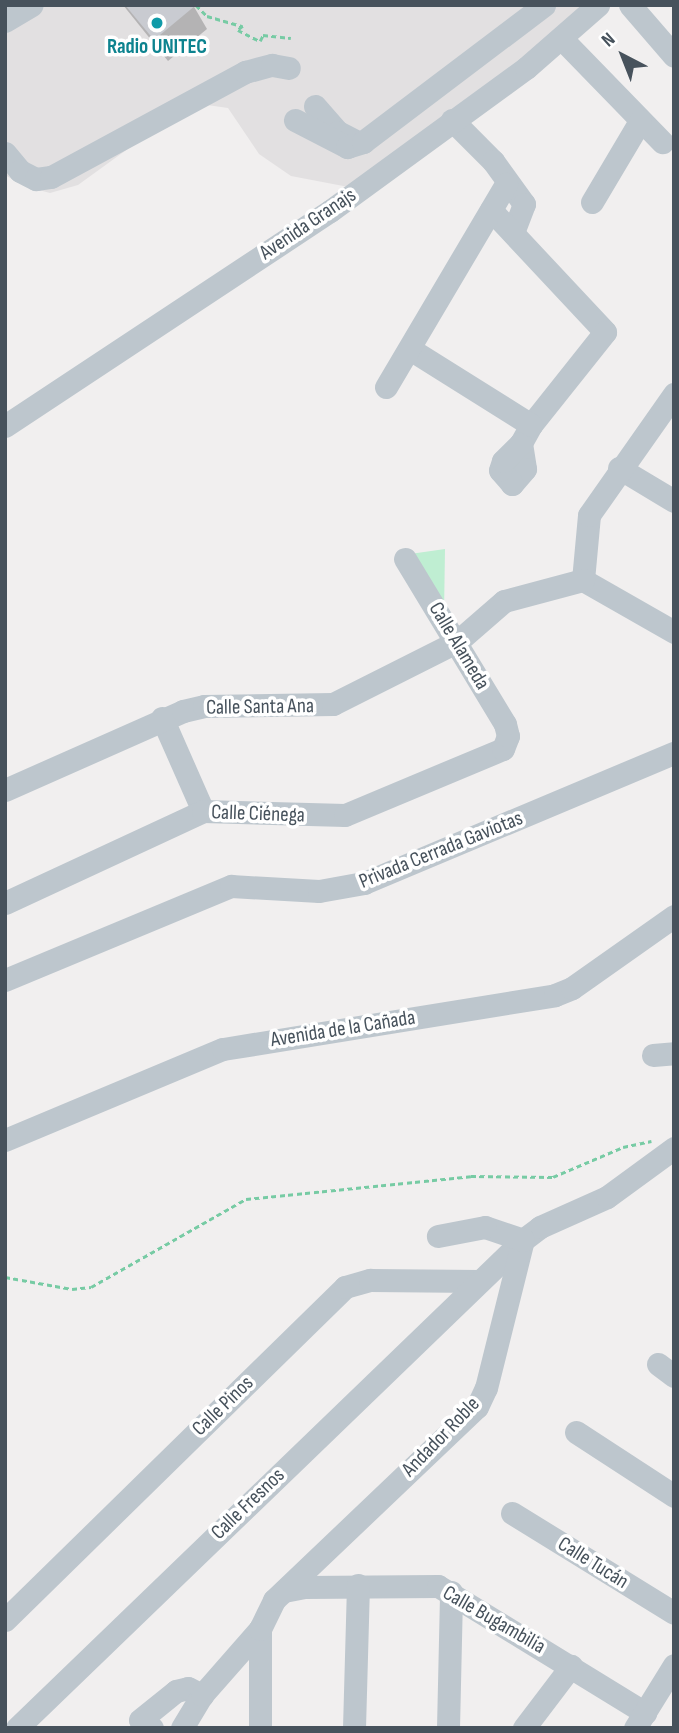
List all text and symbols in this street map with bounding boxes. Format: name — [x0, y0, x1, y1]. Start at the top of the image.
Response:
marker: Radio UNITEC — [149, 15, 165, 31]
north arrow — [588, 21, 658, 91]
text: N — [597, 28, 620, 52]
place label: Radio UNITEC — [107, 34, 207, 60]
street label: Avenida Granajs — [255, 183, 361, 265]
street label: Calle Alameda — [423, 598, 495, 694]
street label: Calle Santa Ana — [206, 693, 314, 721]
street label: Calle Ciénega — [211, 800, 305, 828]
street label: Privada Cerrada Gaviotas — [355, 806, 527, 894]
street label: Avenida de la Cañada — [269, 1005, 417, 1053]
street label: Calle Pinos — [187, 1371, 259, 1441]
street label: Andador Roble — [397, 1392, 485, 1482]
street label: Calle Fresnos — [206, 1463, 290, 1545]
street label: Calle Tucán — [553, 1532, 633, 1594]
street label: Calle Bugambilia — [438, 1581, 550, 1659]

